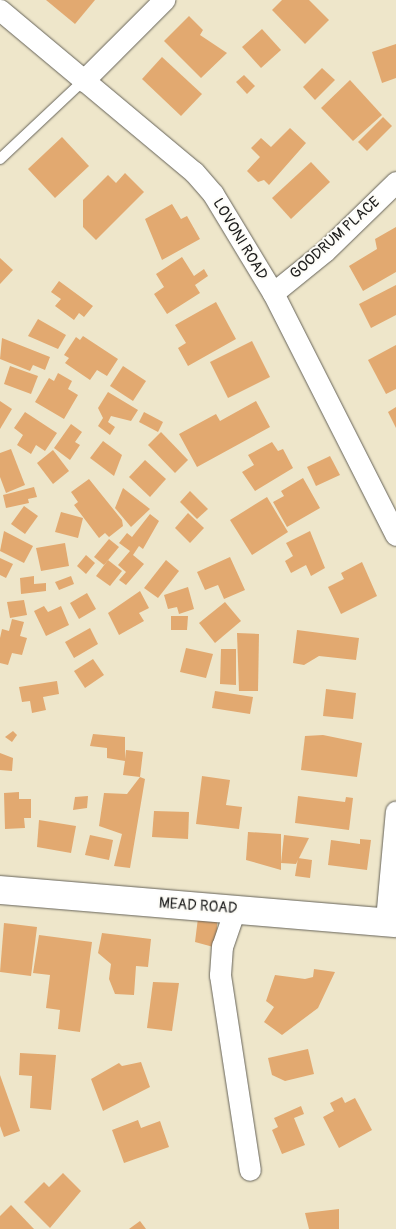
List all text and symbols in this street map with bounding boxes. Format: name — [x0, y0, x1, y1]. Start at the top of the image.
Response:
street label: GOODRUM PLACE — [286, 193, 384, 283]
street label: LOVONI ROAD — [209, 195, 271, 283]
street label: MEAD ROAD — [158, 894, 238, 918]

